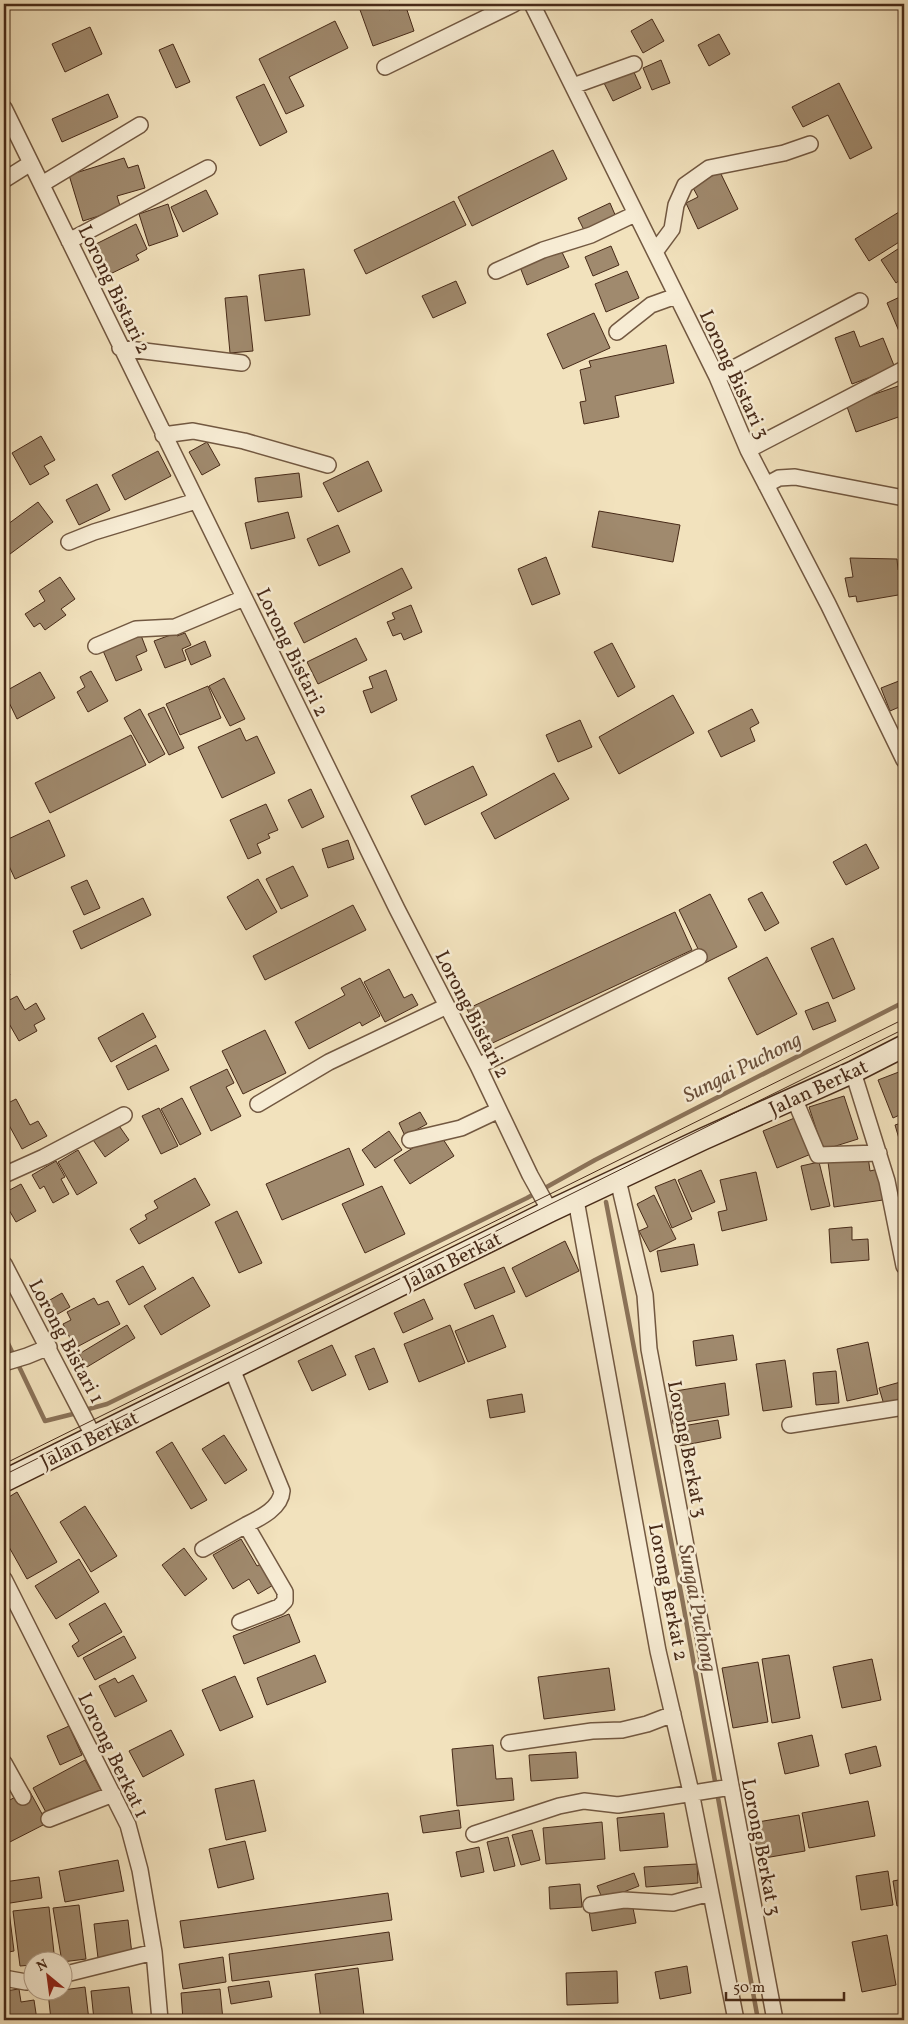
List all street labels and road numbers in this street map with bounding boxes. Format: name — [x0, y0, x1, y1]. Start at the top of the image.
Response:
street label: Lorong Bistari 2 — [70, 221, 157, 359]
street label: Lorong Bistari 3 — [691, 306, 775, 444]
street label: Lorong Bistari 2 — [248, 584, 335, 722]
street label: Lorong Bistari 2 — [427, 946, 516, 1084]
street label: Jalan Berkat — [765, 1054, 873, 1124]
street label: Jalan Berkat — [399, 1226, 507, 1298]
street label: Lorong Bistari 1 — [21, 1275, 110, 1409]
street label: Lorong Berkat 3 — [659, 1378, 713, 1520]
street label: Jalan Berkat — [36, 1405, 144, 1477]
street label: Lorong Berkat 2 — [640, 1521, 694, 1664]
street label: Lorong Berkat 1 — [70, 1688, 155, 1823]
street label: Lorong Berkat 3 — [733, 1776, 787, 1918]

